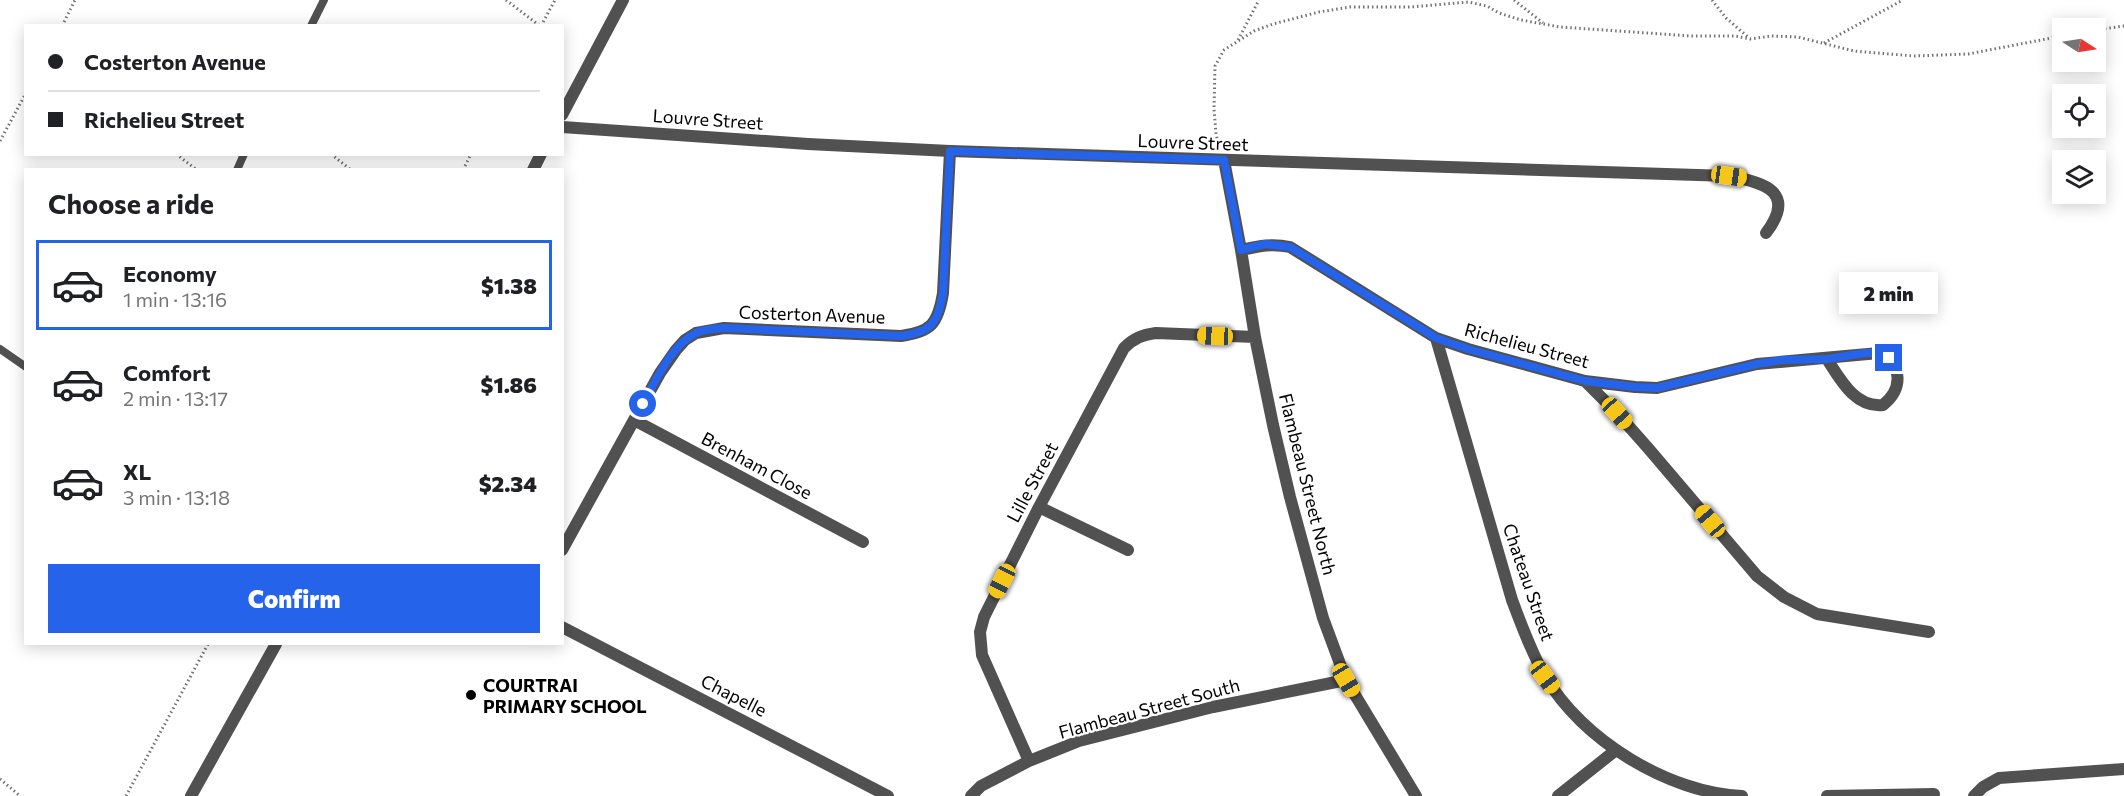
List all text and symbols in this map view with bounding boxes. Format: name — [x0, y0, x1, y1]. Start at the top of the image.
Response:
north arrow — [2052, 18, 2106, 72]
map controls — [2052, 18, 2106, 204]
text: Costerton Avenue — [84, 48, 266, 75]
button: locate — [2052, 84, 2106, 138]
street label: Louvre Street — [652, 104, 764, 134]
text: Richelieu Street — [84, 106, 244, 133]
street label: Louvre Street — [1137, 129, 1249, 155]
button: layers — [2052, 150, 2106, 204]
car — [1710, 165, 1748, 187]
text: Choose a ride — [48, 187, 214, 220]
icon: car — [51, 258, 105, 312]
text: Economy — [123, 260, 217, 287]
callout: 2 min — [1840, 271, 1938, 313]
text: $1.38 — [481, 272, 537, 299]
text: 2 min — [1863, 281, 1914, 305]
text: 1 min · 13:16 — [123, 287, 227, 311]
street label: Costerton Avenue — [738, 300, 886, 328]
street label: Richelieu Street — [1462, 318, 1592, 372]
car — [1197, 326, 1233, 346]
route end — [1875, 344, 1902, 371]
icon: car — [51, 357, 105, 411]
text: Comfort — [123, 359, 211, 386]
text: $1.86 — [481, 371, 537, 398]
text: 2 min · 13:17 — [123, 386, 228, 410]
route start — [629, 390, 656, 417]
street label: Flambeau Street North — [1275, 391, 1341, 577]
car — [1598, 394, 1636, 432]
street label: Brenham Close — [698, 427, 816, 503]
street label: Lille Street — [1002, 438, 1062, 526]
icon: car — [51, 456, 105, 510]
text: XL — [123, 458, 151, 485]
text: $2.34 — [479, 470, 537, 497]
text: 3 min · 13:18 — [123, 485, 230, 509]
car — [1692, 501, 1728, 541]
street label: Chateau Street — [1499, 520, 1559, 644]
car — [986, 561, 1018, 601]
button: Confirm — [48, 564, 540, 633]
car — [1527, 657, 1563, 697]
car — [1329, 660, 1363, 700]
street label: Chapelle — [697, 669, 771, 721]
street label: Flambeau Street South — [1056, 673, 1242, 743]
place label: COURTRAI PRIMARY SCHOOL — [483, 674, 647, 717]
marker: COURTRAI PRIMARY SCHOOL — [464, 688, 478, 702]

